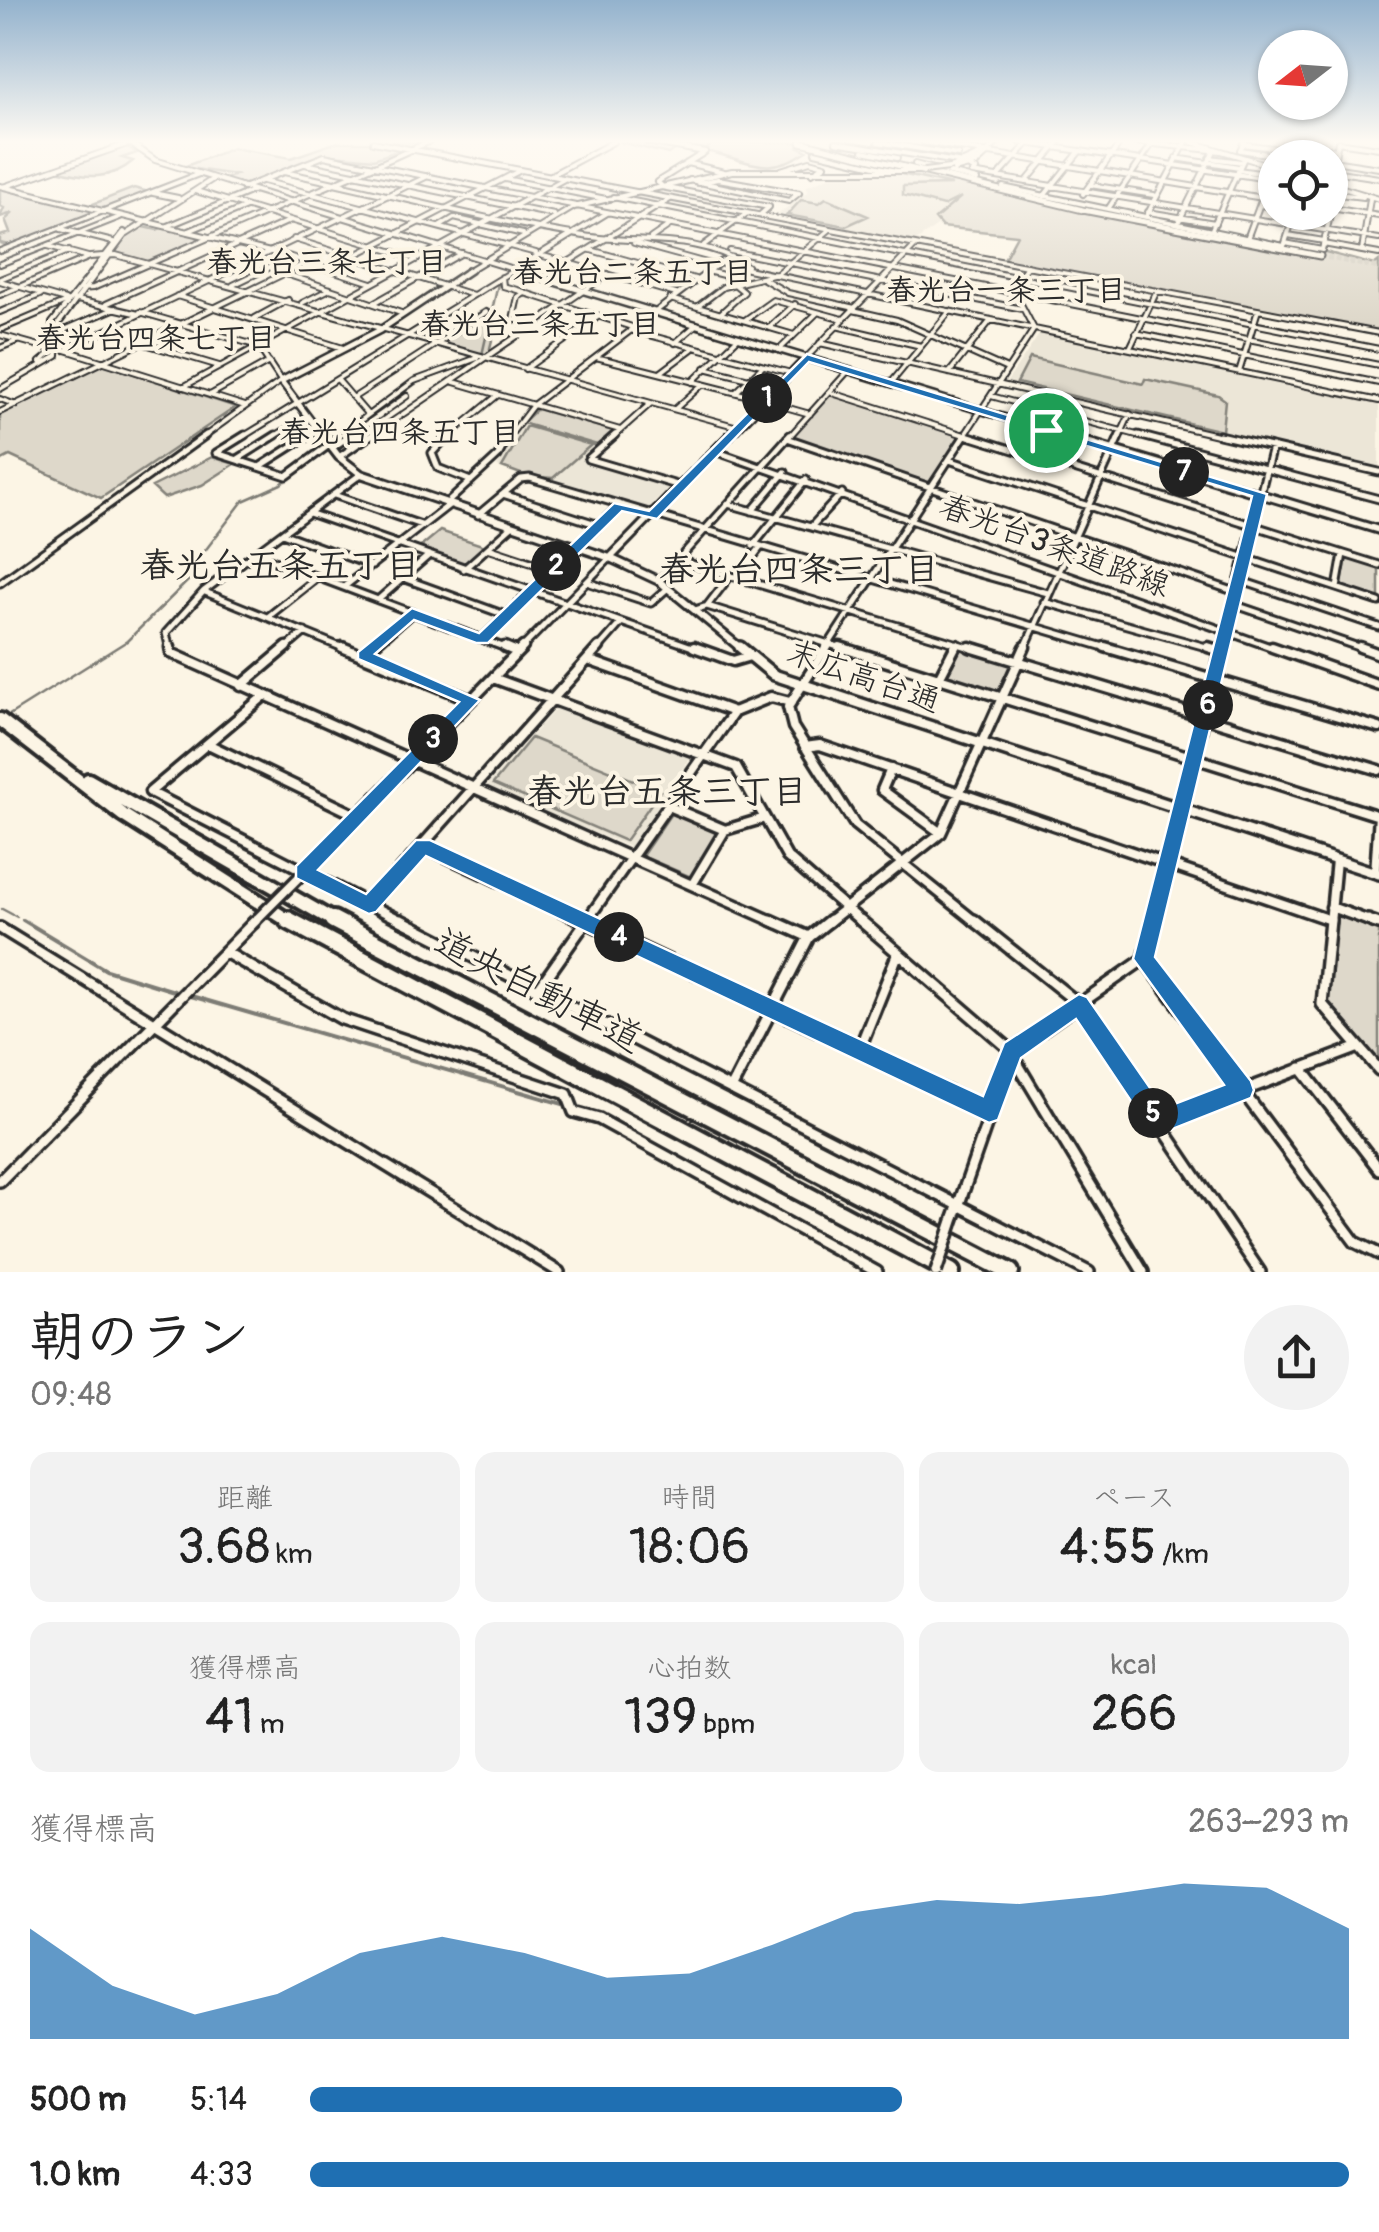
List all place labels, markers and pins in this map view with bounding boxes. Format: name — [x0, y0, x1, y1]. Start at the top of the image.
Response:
pin: 1 — [742, 373, 792, 423]
pin — [1004, 388, 1089, 473]
pin: 7 — [1159, 447, 1209, 497]
pin: 2 — [531, 541, 581, 591]
pin: 6 — [1183, 680, 1233, 730]
pin: 3 — [408, 714, 458, 764]
pin: 4 — [594, 912, 644, 962]
pin: 5 — [1128, 1088, 1178, 1138]

